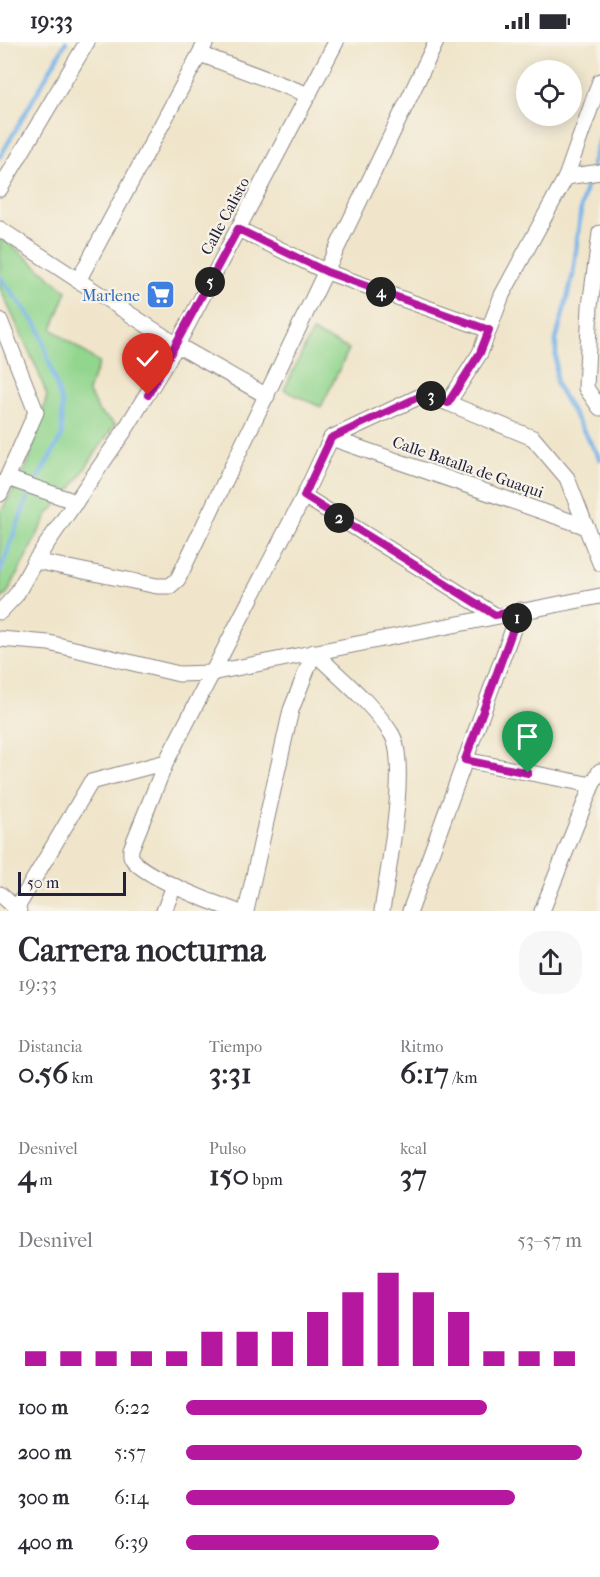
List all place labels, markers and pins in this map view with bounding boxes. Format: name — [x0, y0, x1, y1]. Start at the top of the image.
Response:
pin: 5 — [195, 267, 225, 297]
pin: 4 — [366, 277, 396, 307]
supermarket icon: Marlene — [145, 279, 177, 311]
place label: Marlene — [82, 286, 140, 305]
pin — [122, 333, 173, 395]
pin: 3 — [416, 381, 446, 411]
pin: 2 — [324, 503, 354, 533]
pin: 1 — [502, 603, 532, 633]
pin — [502, 711, 553, 773]

